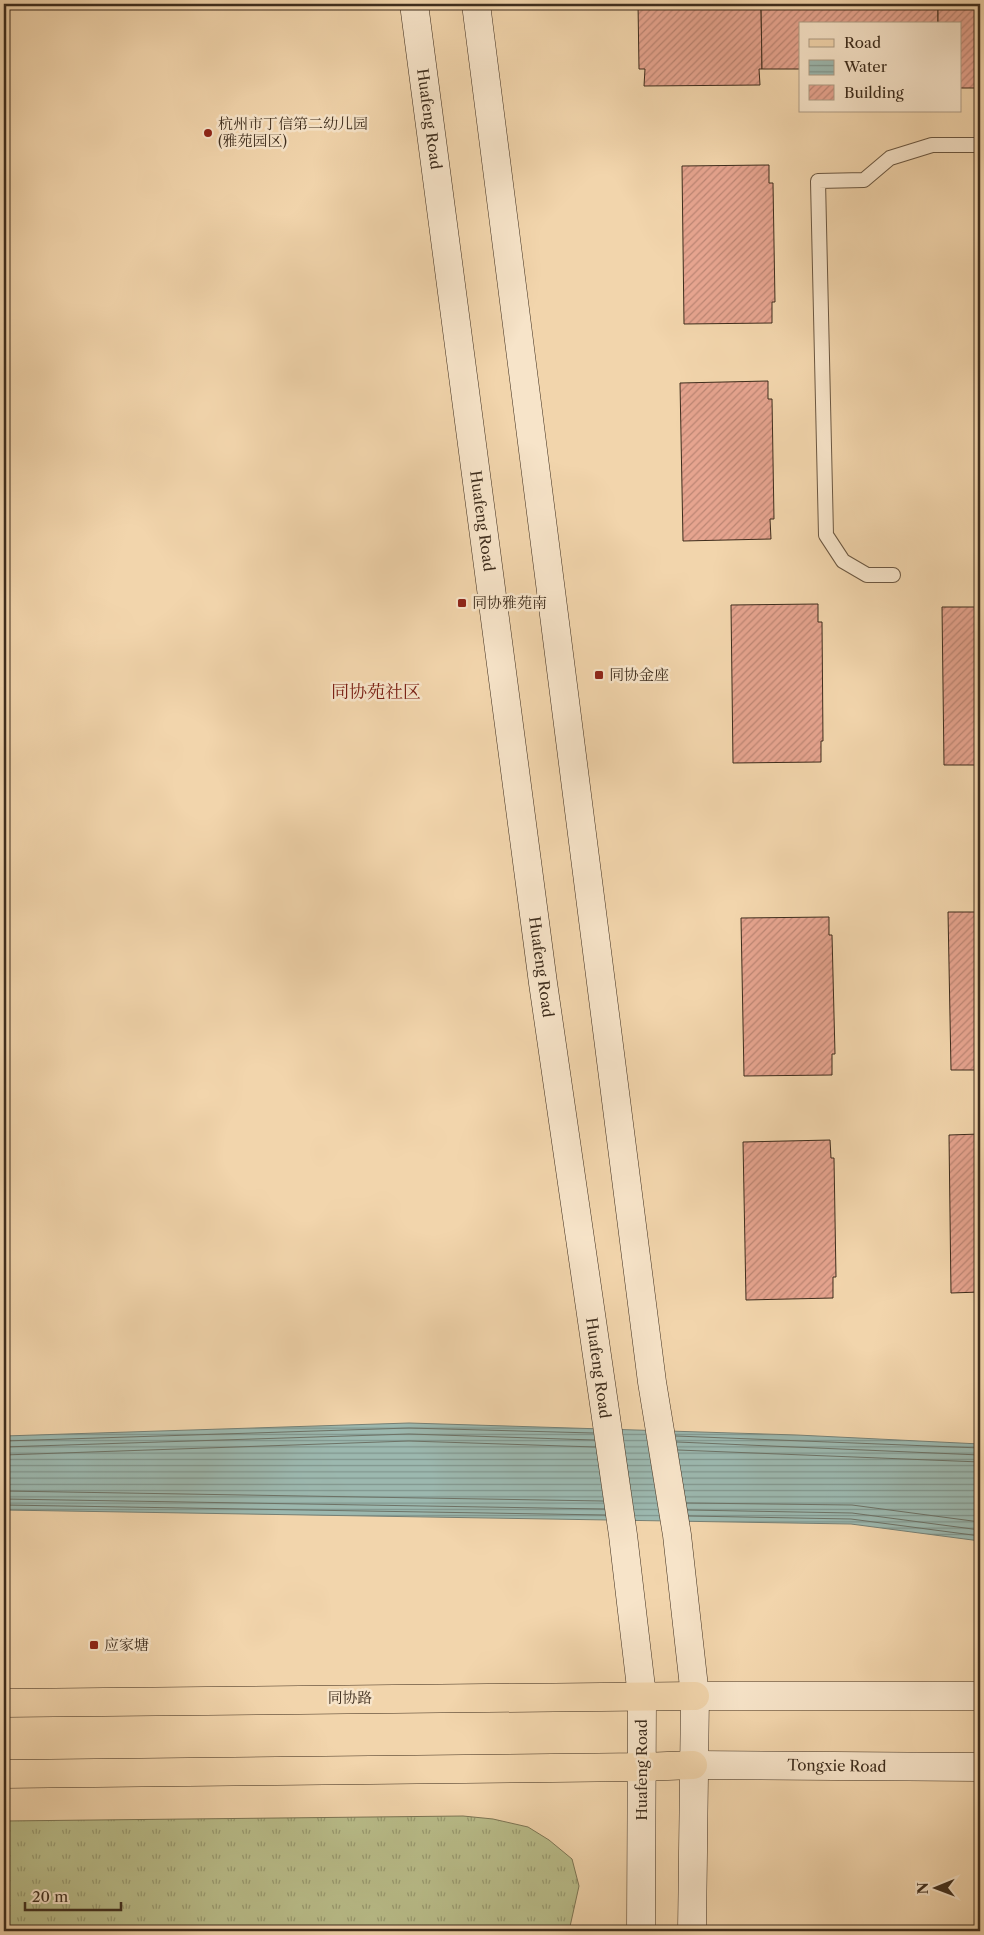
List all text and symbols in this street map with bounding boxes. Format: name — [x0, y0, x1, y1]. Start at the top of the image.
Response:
legend — [799, 22, 962, 112]
text: Road — [844, 33, 881, 52]
text: Water — [843, 57, 888, 76]
street label: Huafeng Road — [413, 67, 446, 171]
text: Building — [844, 83, 904, 102]
place label: 杭州市丁信第二幼儿园 (雅苑园区) — [218, 114, 368, 150]
marker: 杭州市丁信第二幼儿园 (雅苑园区) — [202, 127, 214, 139]
street label: Huafeng Road — [466, 469, 499, 573]
place label: 同协雅苑南 — [472, 593, 547, 612]
marker: 同协雅苑南 — [456, 597, 468, 609]
place label: 同协金座 — [609, 665, 669, 684]
marker: 同协金座 — [593, 669, 605, 681]
district label: 同协苑社区 — [331, 681, 421, 703]
street label: Huafeng Road — [525, 915, 558, 1019]
street label: Huafeng Road — [582, 1316, 615, 1420]
place label: 应家塘 — [104, 1635, 149, 1654]
marker: 应家塘 — [88, 1639, 100, 1651]
street label: 同协路 — [327, 1688, 373, 1707]
street label: Huafeng Road — [632, 1719, 651, 1821]
street label: Tongxie Road — [787, 1755, 887, 1776]
north arrow — [912, 1862, 962, 1912]
scale bar — [25, 1880, 121, 1912]
text: N — [914, 1882, 932, 1894]
text: 20 m — [32, 1887, 68, 1906]

